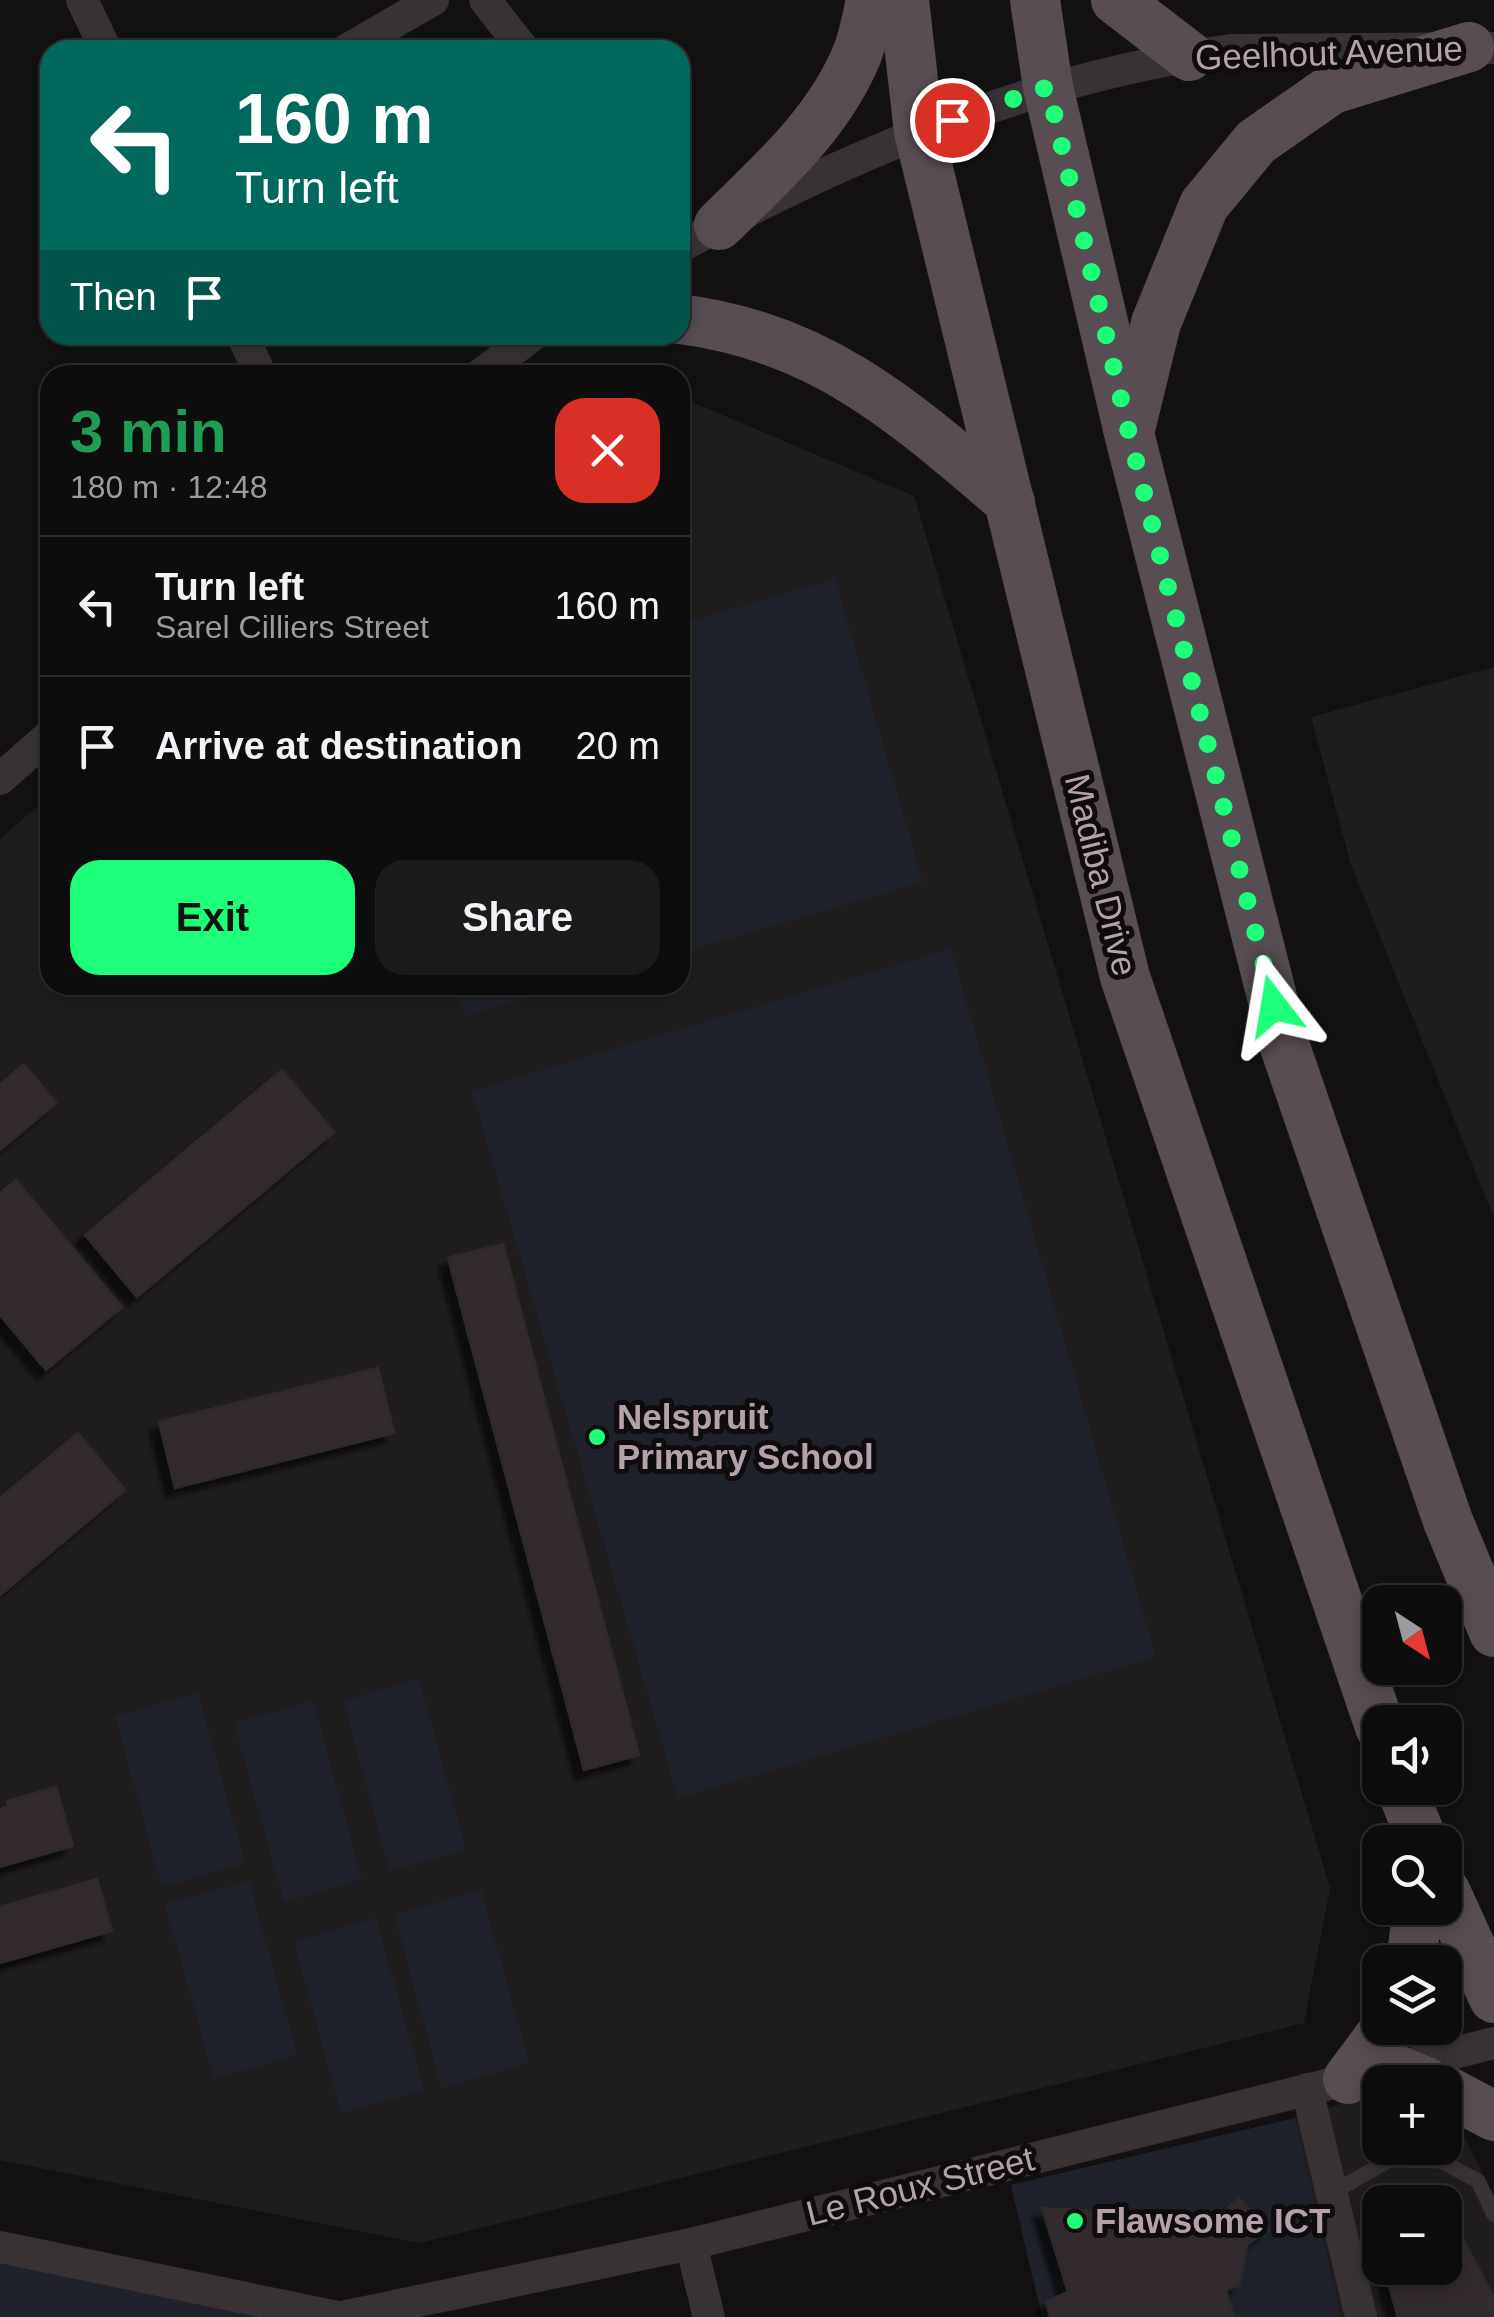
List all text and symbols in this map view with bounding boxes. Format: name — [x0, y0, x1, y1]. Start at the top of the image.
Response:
street label: Geelhout Avenue — [1194, 28, 1464, 77]
pin — [910, 78, 995, 163]
icon: left — [70, 80, 200, 210]
text: 160 m — [235, 80, 433, 158]
icon: arrive — [925, 93, 980, 148]
text: Turn left — [235, 162, 398, 213]
icon: arrive — [177, 270, 232, 325]
text: Then — [70, 276, 157, 318]
text: 3 min — [70, 398, 227, 465]
button: close — [555, 398, 660, 503]
text: 180 m · 12:48 — [70, 469, 267, 505]
text: Turn left — [155, 566, 304, 608]
icon: left — [70, 579, 125, 634]
text: 160 m — [554, 585, 660, 627]
text: Sarel Cilliers Street — [155, 609, 429, 645]
icon: arrive — [70, 719, 125, 774]
text: Arrive at destination — [155, 725, 522, 767]
text: 20 m — [576, 725, 660, 767]
street label: Madiba Drive — [1058, 770, 1145, 980]
button: Exit — [70, 860, 355, 975]
button: Share — [375, 860, 660, 975]
position arrow — [1222, 954, 1326, 1058]
place label: Nelspruit Primary School — [617, 1397, 874, 1476]
marker: Nelspruit Primary School — [586, 1426, 608, 1448]
north arrow — [1362, 1585, 1462, 1685]
map controls — [1362, 1585, 1462, 2285]
button: sound — [1362, 1705, 1462, 1805]
button: search — [1362, 1825, 1462, 1925]
button: layers — [1362, 1945, 1462, 2045]
button: + — [1362, 2065, 1462, 2165]
street label: Le Roux Street — [802, 2138, 1038, 2233]
button: − — [1362, 2185, 1462, 2285]
place label: Flawsome ICT — [1095, 2201, 1330, 2240]
marker: Flawsome ICT — [1064, 2210, 1086, 2232]

